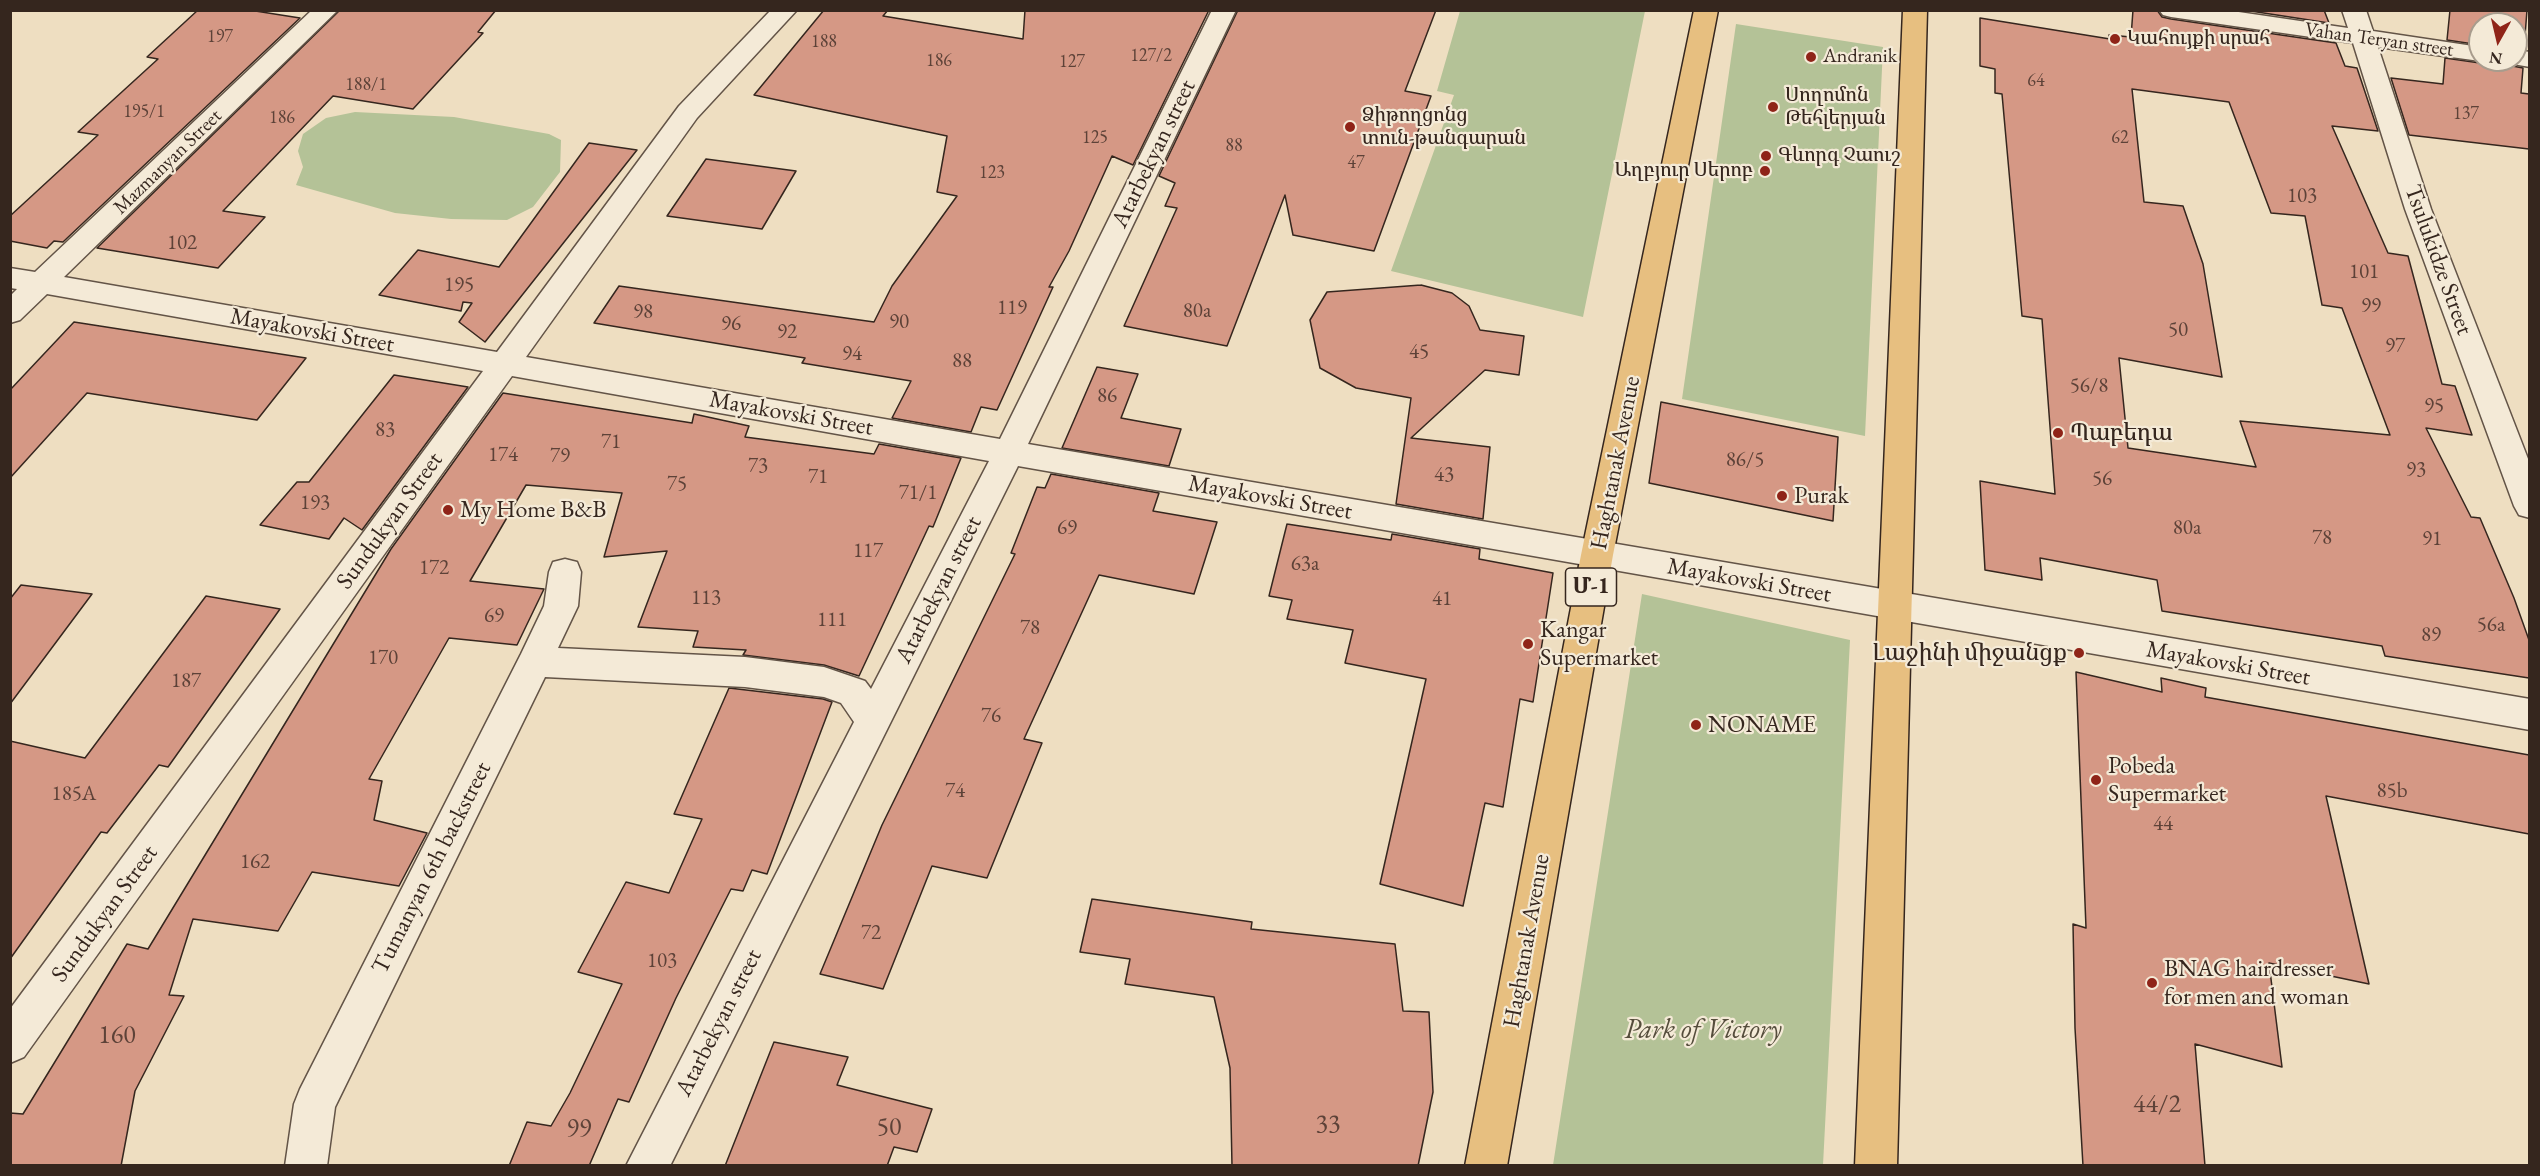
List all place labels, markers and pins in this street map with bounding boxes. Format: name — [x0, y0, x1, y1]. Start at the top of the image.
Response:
place label: Կահույքի սրահ — [2127, 27, 2270, 51]
marker: Կահույքի սրահ — [2108, 32, 2122, 46]
place label: Andranik — [1823, 45, 1897, 69]
marker: Andranik — [1804, 50, 1818, 64]
place label: Սողոմոն Թեհլերյան — [1785, 84, 1886, 131]
marker: Սողոմոն Թեհլերյան — [1766, 100, 1780, 114]
place label: Ձիթողցոնց տուն-թանգարան — [1362, 104, 1526, 151]
marker: Ձիթողցոնց տուն-թանգարան — [1343, 120, 1357, 134]
place label: Գևորգ Չաուշ — [1778, 144, 1901, 168]
marker: Գևորգ Չաուշ — [1759, 149, 1773, 163]
place label: Աղբյուր Սերոբ — [1614, 159, 1753, 183]
marker: Աղբյուր Սերոբ — [1758, 164, 1772, 178]
place label: Պաբեդա — [2070, 419, 2173, 447]
marker: Պաբեդա — [2051, 426, 2065, 440]
place label: Purak — [1794, 482, 1849, 510]
marker: Purak — [1775, 489, 1789, 503]
place label: My Home B&B — [460, 496, 606, 524]
marker: My Home B&B — [441, 503, 455, 517]
place label: Kangar Supermarket — [1540, 616, 1658, 672]
marker: Kangar Supermarket — [1521, 637, 1535, 651]
place label: Լաջինի միջանցք — [1872, 639, 2067, 667]
marker: Լաջինի միջանցք — [2072, 646, 2086, 660]
place label: NONAME — [1708, 711, 1816, 739]
marker: NONAME — [1689, 718, 1703, 732]
place label: Pobeda Supermarket — [2108, 752, 2226, 808]
marker: Pobeda Supermarket — [2089, 773, 2103, 787]
place label: BNAG hairdresser for men and woman — [2164, 955, 2349, 1011]
marker: BNAG hairdresser for men and woman — [2145, 976, 2159, 990]

